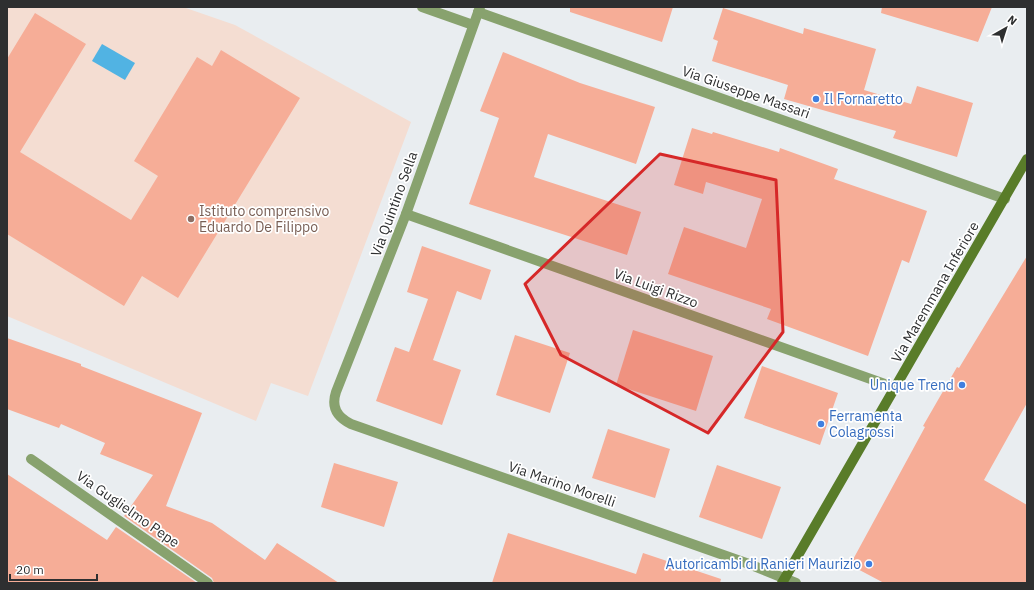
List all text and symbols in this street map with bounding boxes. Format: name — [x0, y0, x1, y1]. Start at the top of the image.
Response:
north arrow — [986, 8, 1026, 48]
text: N — [1005, 12, 1020, 28]
street label: Via Giuseppe Massari — [680, 62, 812, 122]
place label: Il Fornaretto — [824, 90, 903, 108]
marker: Il Fornaretto — [811, 94, 821, 104]
street label: Via Quintino Sella — [367, 149, 422, 259]
place label: Istituto comprensivo Eduardo De Filippo — [199, 202, 330, 236]
marker: Istituto comprensivo Eduardo De Filippo — [186, 214, 196, 224]
street label: Via Maremmana Inferiore — [887, 218, 983, 366]
street label: Via Luigi Rizzo — [611, 264, 701, 312]
place label: Unique Trend — [870, 376, 954, 394]
marker: Unique Trend — [957, 380, 967, 390]
place label: Ferramenta Colagrossi — [829, 407, 903, 441]
marker: Ferramenta Colagrossi — [816, 419, 826, 429]
street label: Via Marino Morelli — [506, 457, 618, 511]
street label: Via Guglielmo Pepe — [73, 467, 183, 551]
place label: Autoricambi di Ranieri Maurizio — [666, 555, 861, 573]
scale bar — [10, 556, 97, 582]
marker: Autoricambi di Ranieri Maurizio — [864, 559, 874, 569]
text: 20 m — [16, 562, 44, 577]

